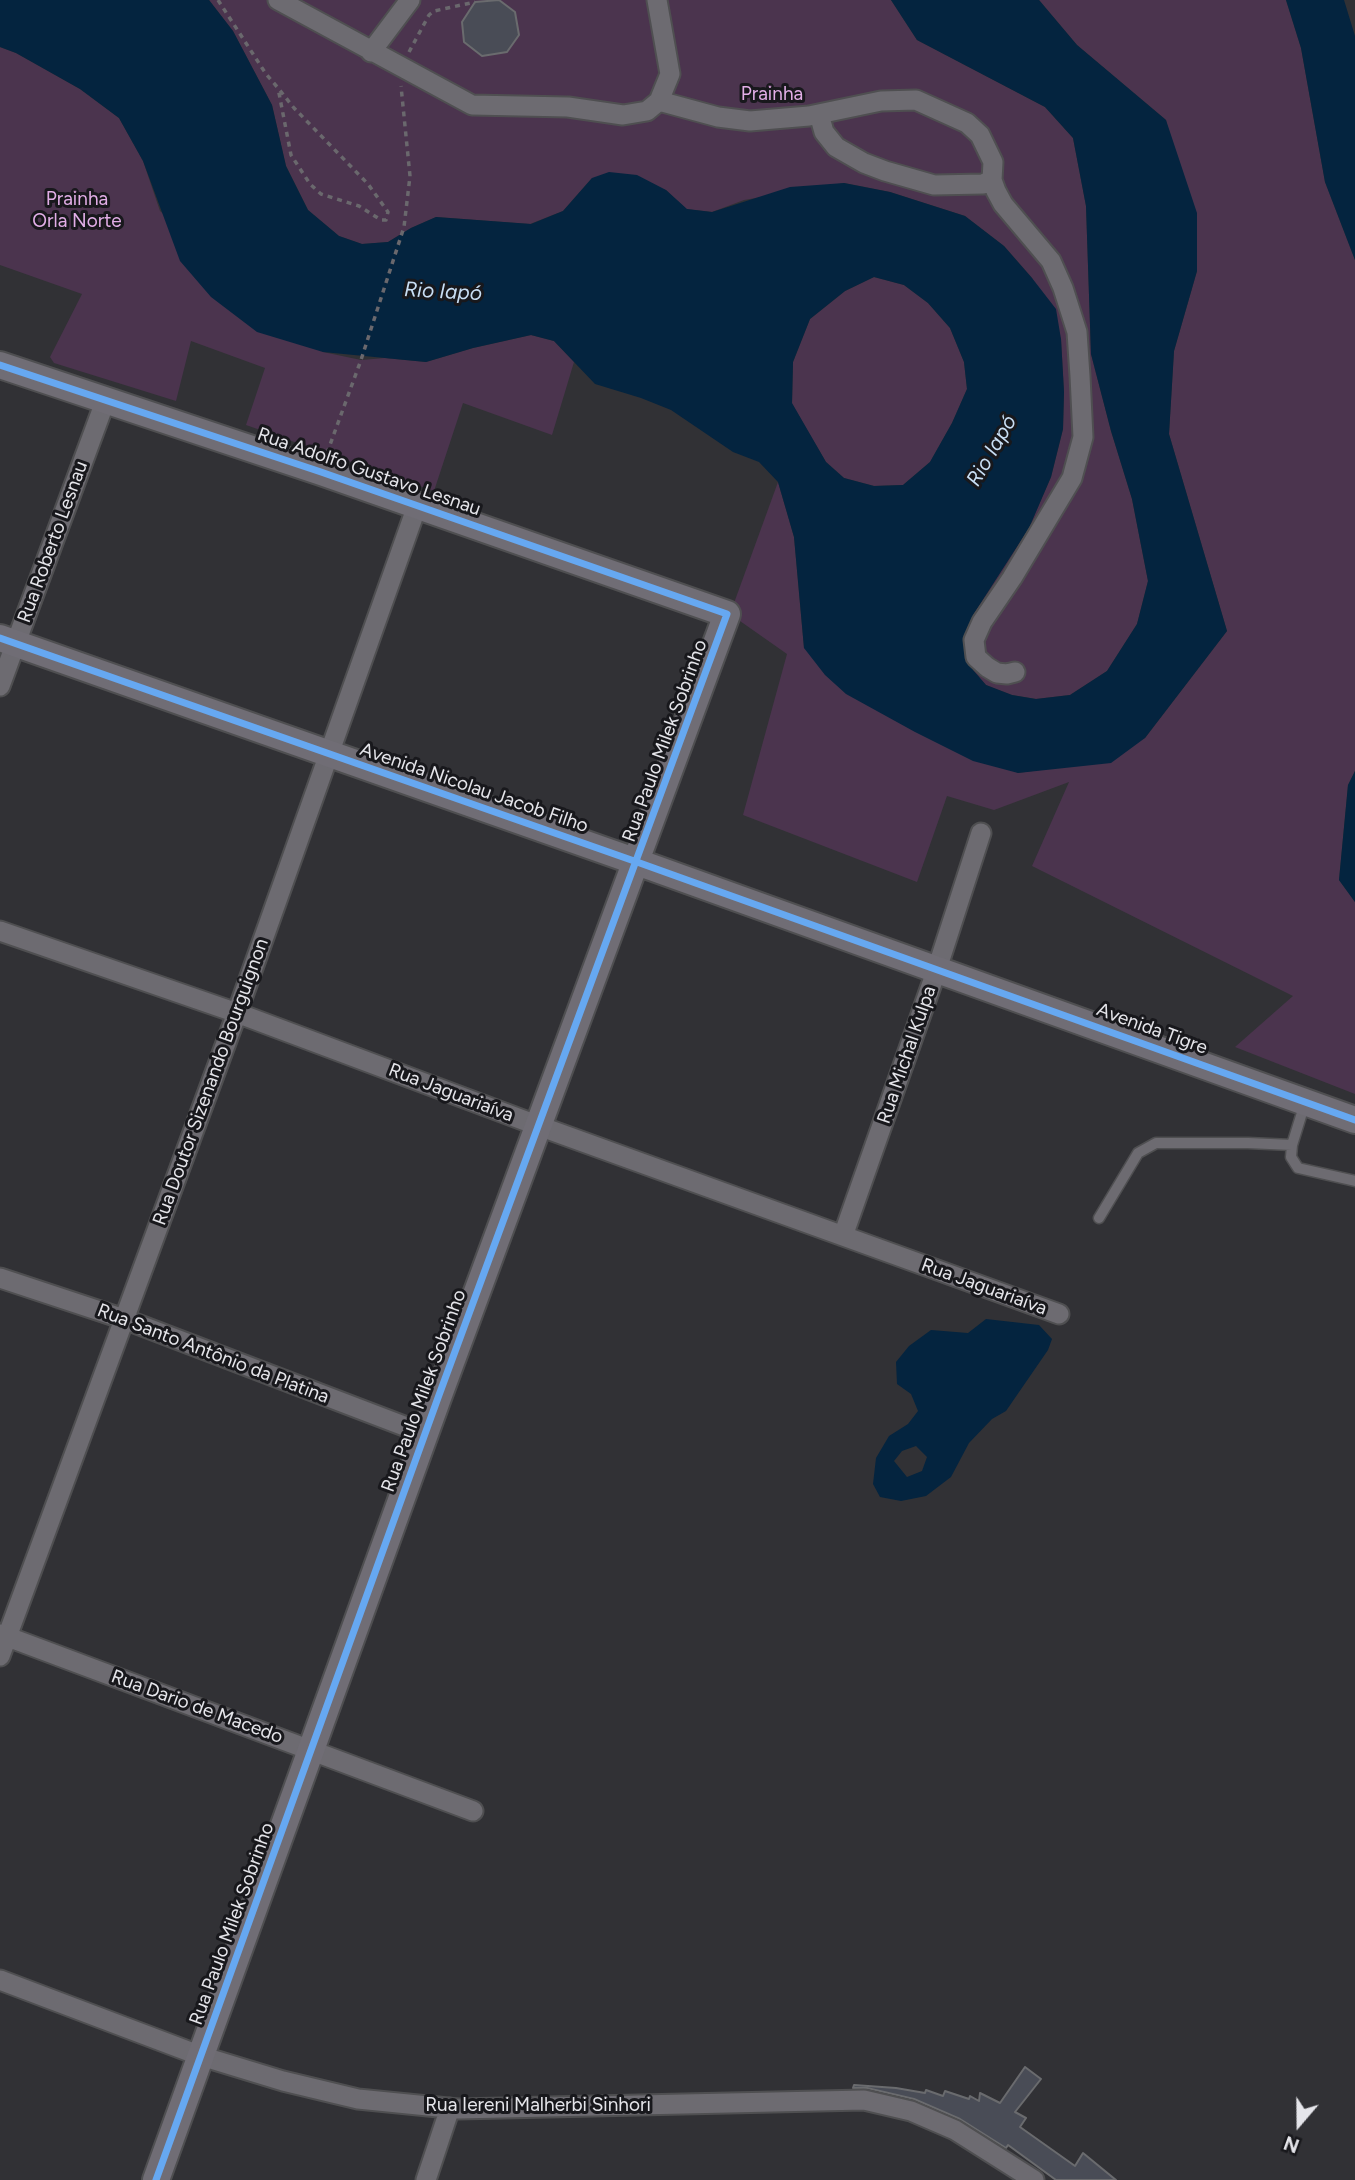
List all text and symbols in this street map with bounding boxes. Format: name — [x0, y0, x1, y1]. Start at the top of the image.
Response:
park label: Prainha — [741, 83, 803, 105]
park label: Prainha Orla Norte — [32, 188, 122, 232]
water label: Rio Iapó — [403, 277, 483, 307]
water label: Rio Iapó — [962, 411, 1022, 491]
street label: Rua Adolfo Gustavo Lesnau — [254, 423, 484, 521]
street label: Rua Roberto Lesnau — [13, 458, 93, 626]
street label: Rua Paulo Milek Sobrinho — [618, 637, 712, 845]
street label: Avenida Nicolau Jacob Filho — [357, 738, 591, 838]
street label: Rua Doutor Sizenando Bourguignon — [148, 935, 274, 1229]
street label: Rua Michal Kulpa — [873, 983, 941, 1127]
street label: Avenida Tigre — [1094, 998, 1210, 1060]
street label: Rua Jaguariaíva — [385, 1059, 517, 1127]
street label: Rua Jaguariaíva — [918, 1254, 1050, 1320]
street label: Rua Paulo Milek Sobrinho — [377, 1287, 471, 1495]
street label: Rua Santo Antônio da Platina — [94, 1299, 332, 1409]
street label: Rua Dario de Macedo — [108, 1665, 286, 1749]
street label: Rua Paulo Milek Sobrinho — [185, 1820, 279, 2028]
north arrow — [1264, 2089, 1334, 2159]
street label: Rua Iereni Malherbi Sinhori — [425, 2094, 651, 2116]
text: N — [1281, 2131, 1302, 2158]

